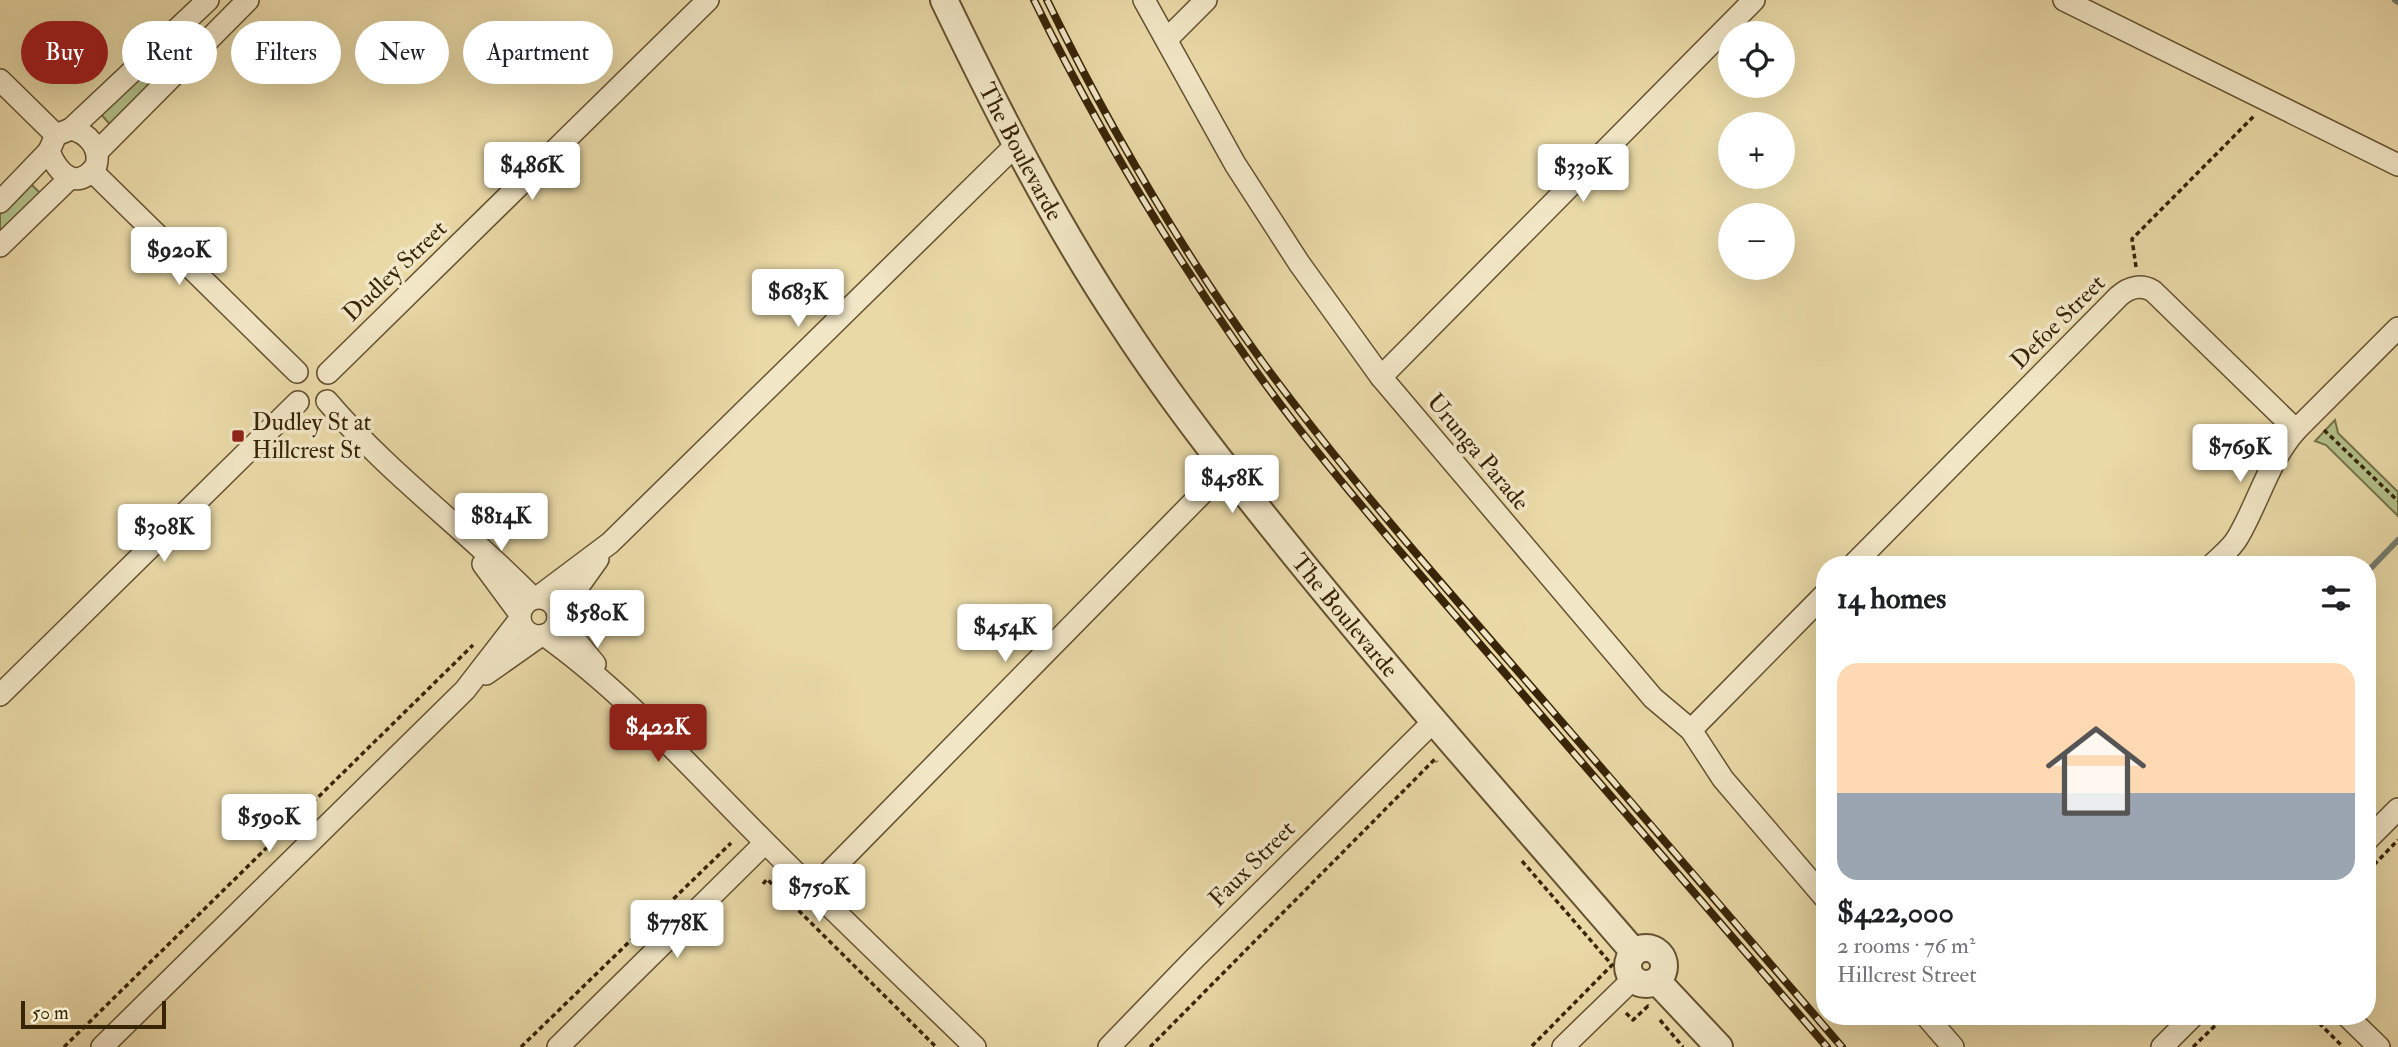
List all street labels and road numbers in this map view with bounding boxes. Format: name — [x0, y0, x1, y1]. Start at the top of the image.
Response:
street label: The Boulevarde — [972, 77, 1071, 226]
street label: Dudley Street — [336, 213, 454, 328]
street label: Defoe Street — [2004, 268, 2112, 376]
street label: Urunga Parade — [1420, 387, 1536, 517]
street label: The Boulevarde — [1284, 547, 1405, 684]
street label: Faux Street — [1202, 814, 1302, 914]

